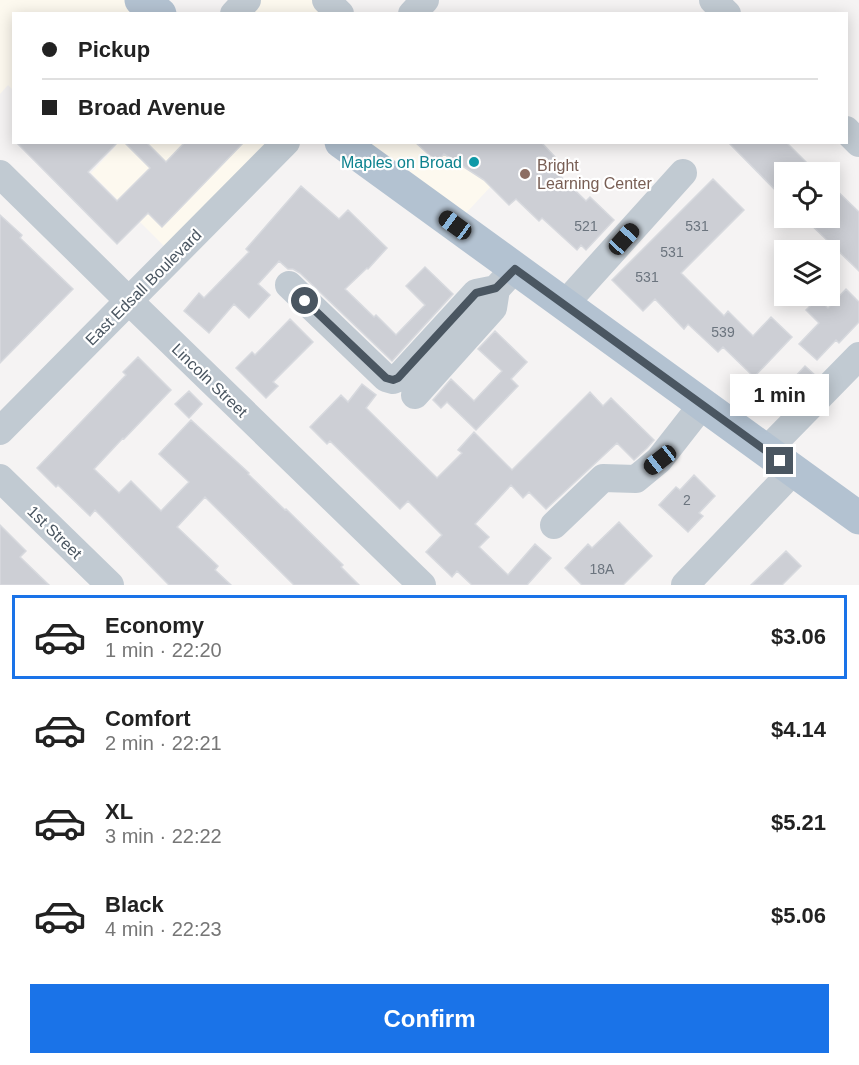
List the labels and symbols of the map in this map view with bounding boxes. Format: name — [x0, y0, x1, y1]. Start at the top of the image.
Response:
place label: Maples on Broad — [341, 154, 462, 171]
marker: Maples on Broad — [467, 155, 481, 169]
place label: Bright Learning Center — [537, 157, 652, 192]
marker: Bright Learning Center — [518, 167, 532, 181]
car — [435, 207, 475, 243]
house number: 521 — [574, 218, 598, 234]
house number: 531 — [685, 218, 709, 234]
car — [605, 220, 643, 258]
street label: East Edsall Boulevard — [82, 226, 205, 349]
house number: 531 — [660, 244, 684, 260]
house number: 531 — [635, 269, 659, 285]
route start — [291, 287, 318, 314]
house number: 539 — [711, 324, 735, 340]
street label: Lincoln Street — [169, 340, 251, 421]
callout: 1 min — [730, 374, 830, 416]
car — [640, 442, 680, 478]
route end — [766, 447, 793, 474]
house number: 2 — [683, 492, 691, 508]
street label: 1st Street — [24, 502, 86, 563]
house number: 18A — [590, 561, 615, 577]

